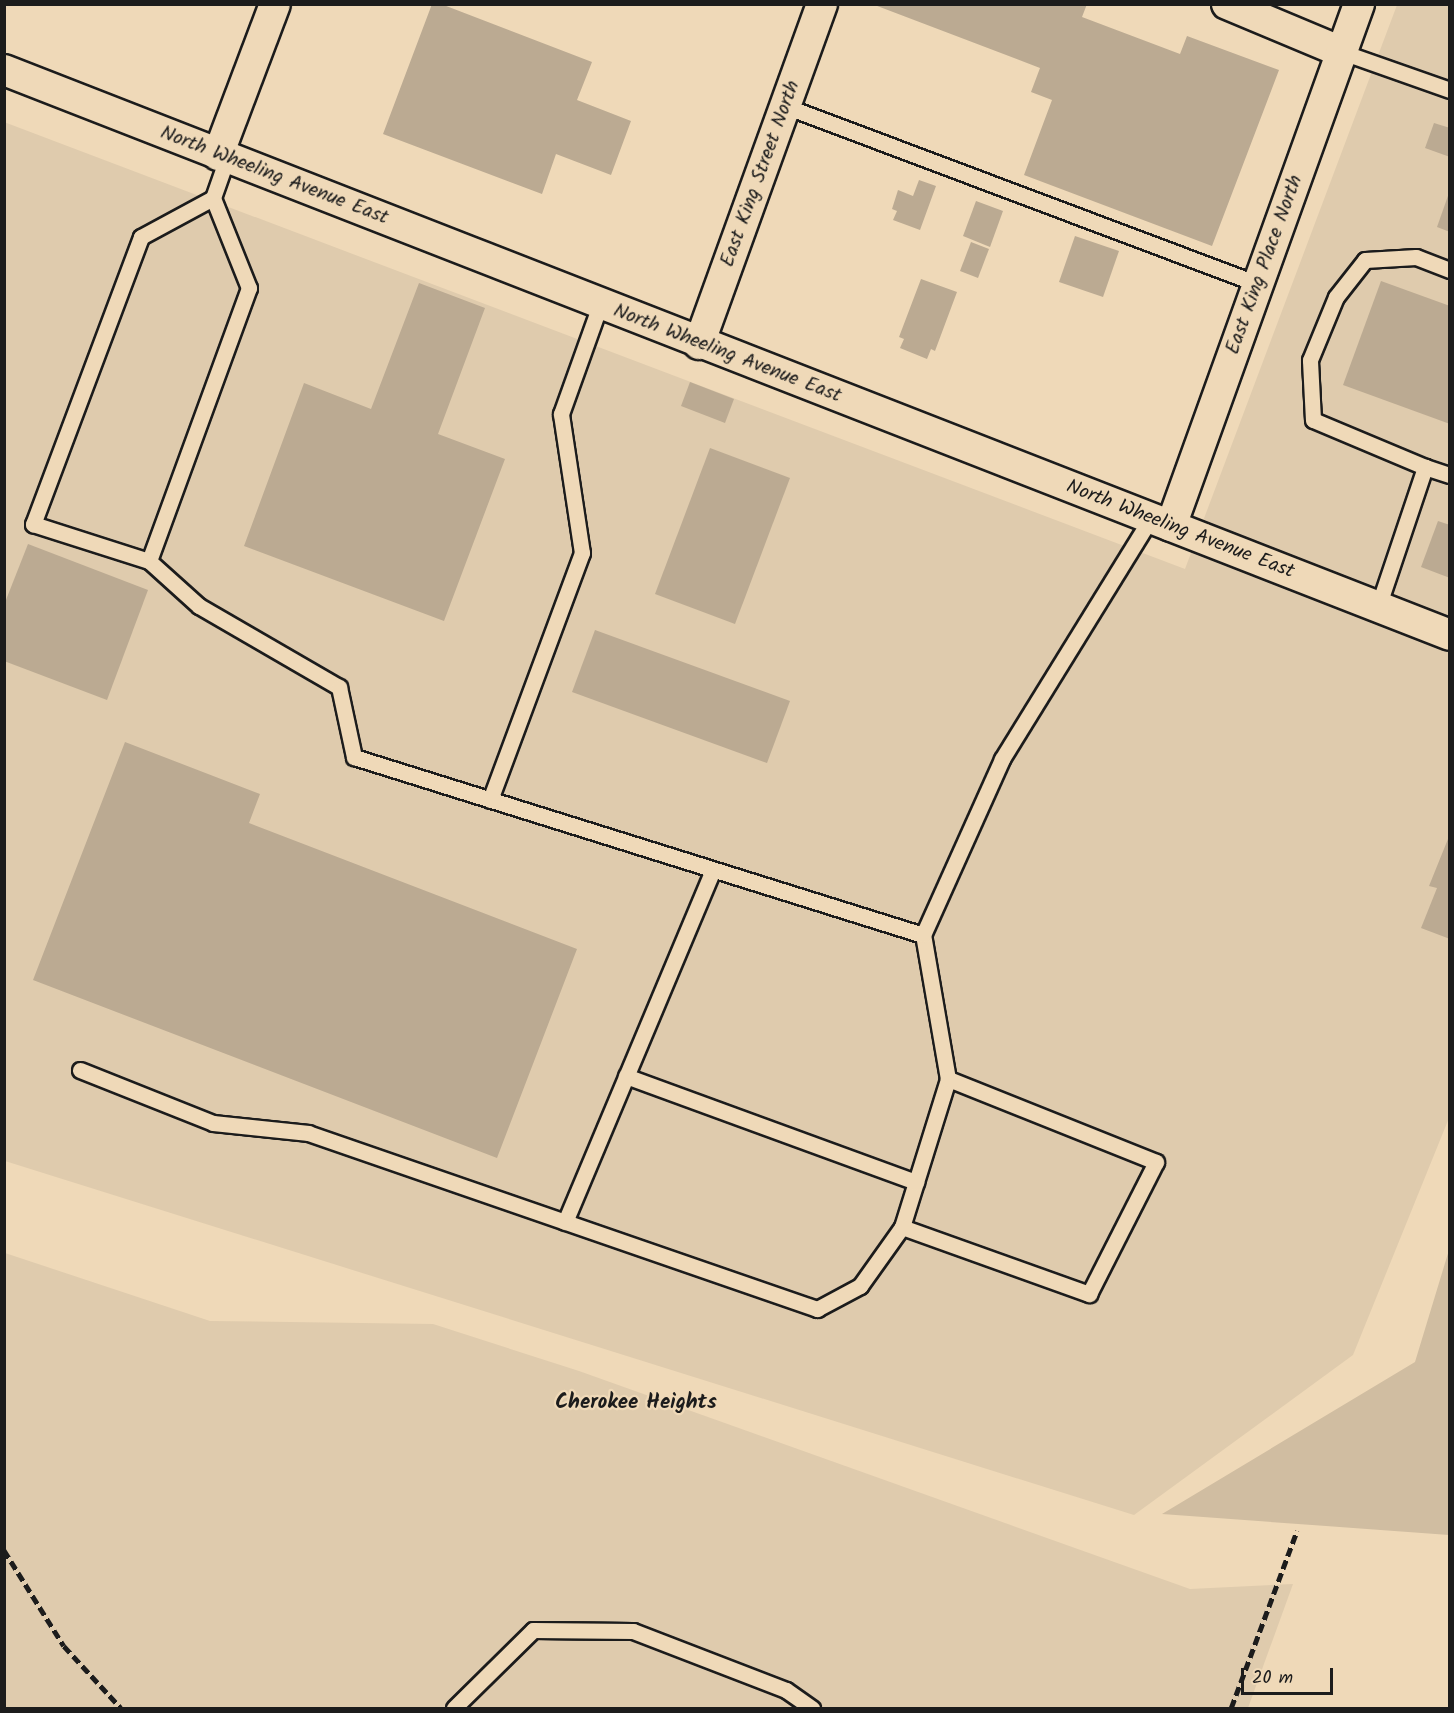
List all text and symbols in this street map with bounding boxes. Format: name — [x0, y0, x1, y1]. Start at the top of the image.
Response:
street label: East King Street North — [716, 78, 806, 270]
street label: North Wheeling Avenue East — [157, 121, 391, 231]
street label: East King Place North — [1221, 172, 1309, 358]
street label: North Wheeling Avenue East — [610, 299, 844, 409]
street label: North Wheeling Avenue East — [1063, 475, 1297, 585]
district label: Cherokee Heights — [555, 1390, 717, 1416]
scale bar — [1244, 1656, 1336, 1694]
text: 20 m — [1252, 1664, 1293, 1693]

